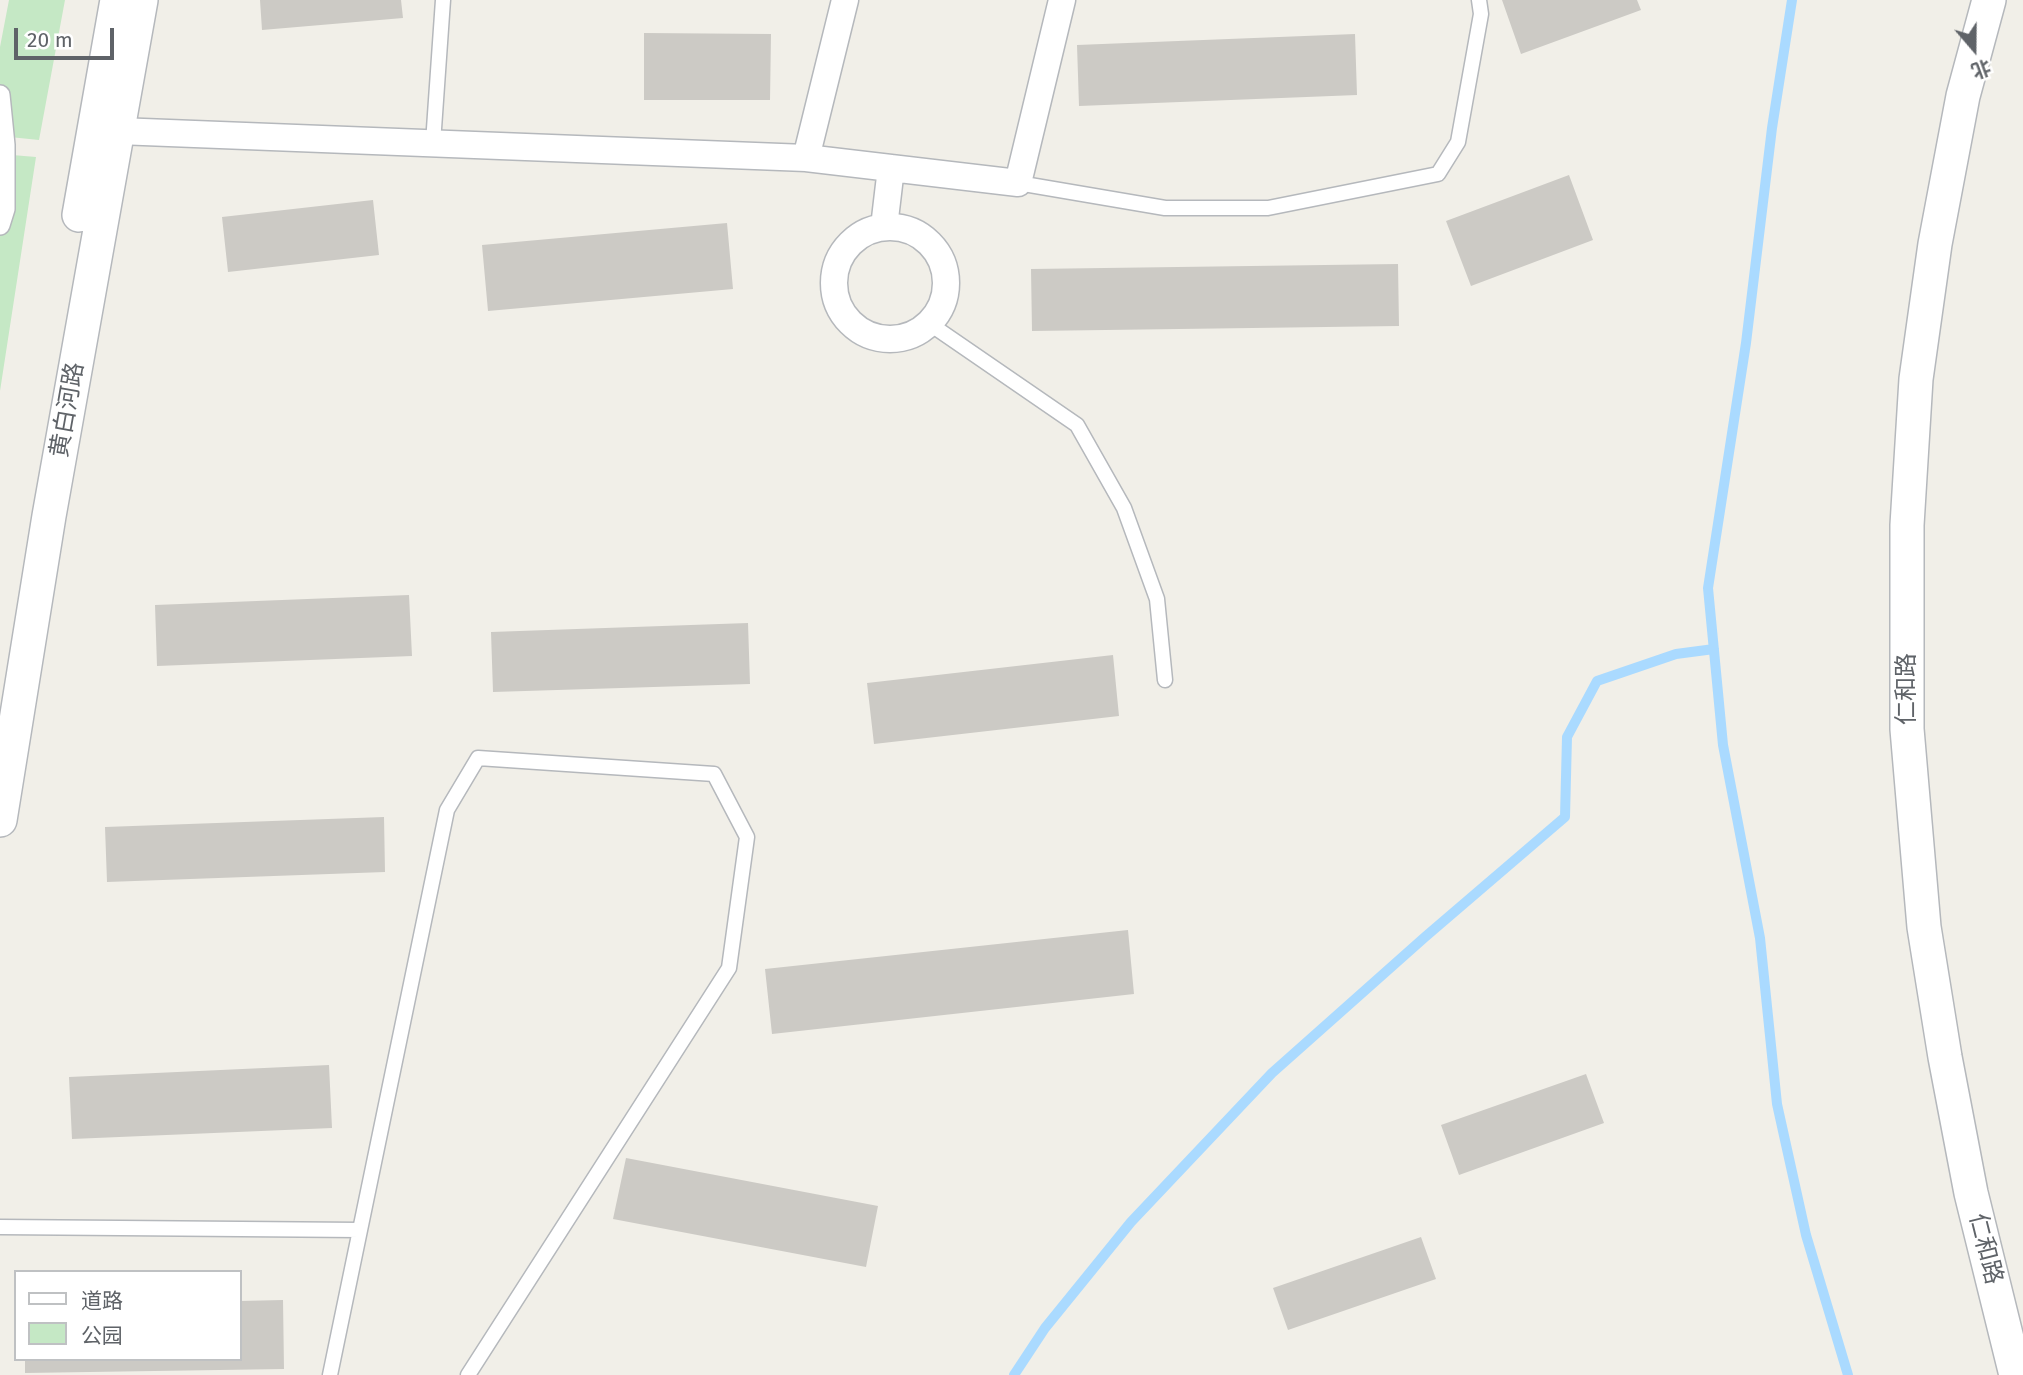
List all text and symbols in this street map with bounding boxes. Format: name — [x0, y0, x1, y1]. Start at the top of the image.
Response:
scale bar — [18, 14, 117, 58]
north arrow — [1939, 14, 2009, 84]
text: 20 m — [27, 27, 73, 53]
text: 北 — [1968, 55, 1994, 83]
street label: 黄白河路 — [45, 360, 91, 460]
street label: 仁和路 — [1893, 653, 1921, 725]
street label: 仁和路 — [1962, 1211, 2008, 1287]
legend — [14, 1270, 242, 1361]
text: 道路 — [81, 1288, 123, 1314]
text: 公园 — [81, 1323, 123, 1349]

